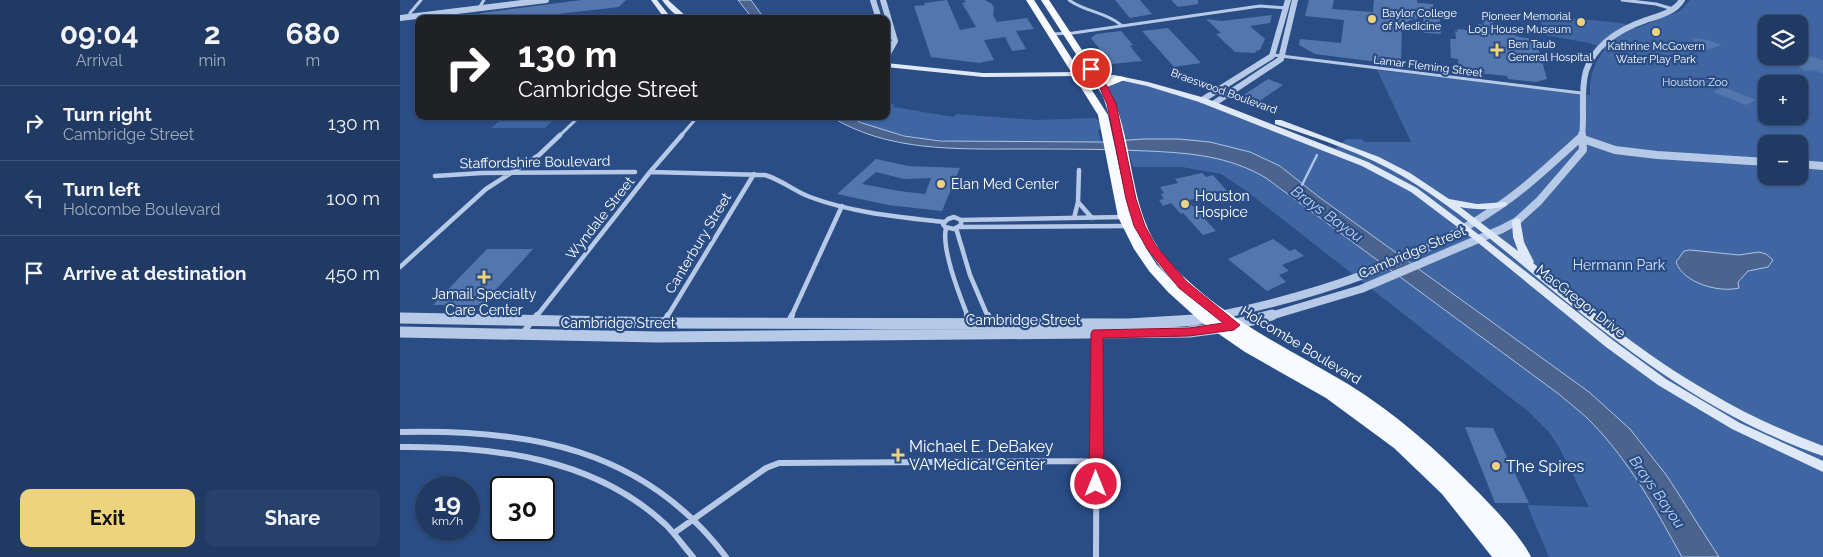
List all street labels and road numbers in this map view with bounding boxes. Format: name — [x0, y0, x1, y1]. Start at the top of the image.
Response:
street label: Lamar Fleming Street — [1373, 53, 1484, 80]
street label: Braeswood Boulevard — [1169, 66, 1279, 117]
street label: Staffordshire Boulevard — [459, 153, 611, 171]
street label: Wyndale Street — [563, 173, 638, 263]
street label: Canterbury Street — [662, 190, 734, 296]
street label: Cambridge Street — [1356, 222, 1468, 282]
street label: MacGregor Drive — [1533, 261, 1629, 341]
street label: Holcombe Boulevard — [1238, 303, 1364, 387]
street label: Cambridge Street — [966, 312, 1081, 328]
street label: Cambridge Street — [561, 315, 676, 331]

